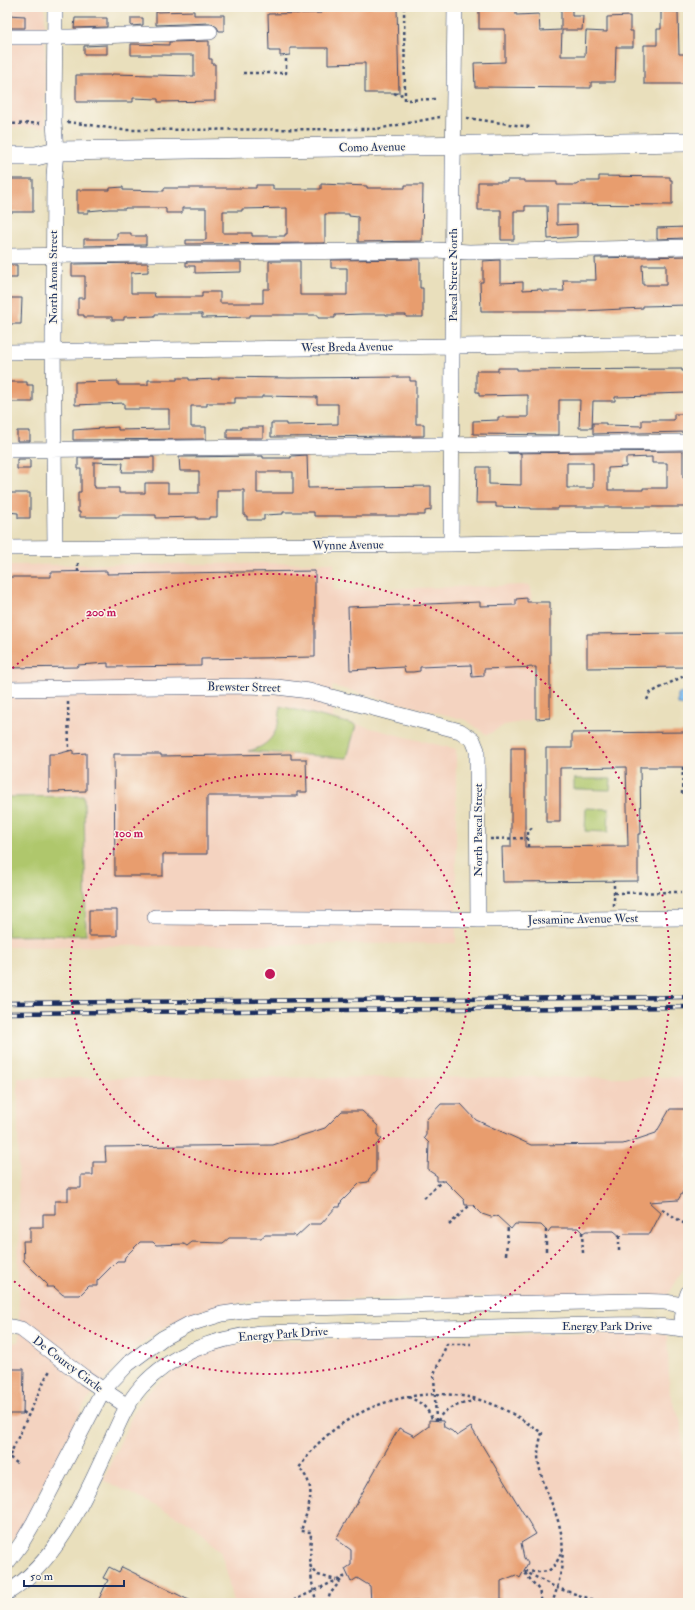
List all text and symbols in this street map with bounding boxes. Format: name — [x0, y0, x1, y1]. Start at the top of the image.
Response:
street label: Como Avenue — [338, 139, 406, 156]
street label: Pascal Street North — [446, 228, 461, 322]
street label: North Arona Street — [46, 230, 61, 324]
street label: West Breda Avenue — [300, 339, 393, 356]
street label: Wynne Avenue — [311, 537, 384, 554]
text: 200 m — [86, 605, 117, 620]
street label: Brewster Street — [207, 679, 281, 696]
street label: North Pascal Street — [471, 783, 486, 877]
text: 100 m — [115, 826, 144, 841]
street label: Jessamine Avenue West — [527, 911, 638, 928]
centre of rings — [263, 967, 277, 981]
street label: Energy Park Drive — [562, 1319, 652, 1334]
street label: Energy Park Drive — [238, 1324, 328, 1345]
street label: De Courcy Circle — [29, 1333, 106, 1396]
scale bar — [24, 1562, 124, 1588]
text: 50 m — [30, 1569, 54, 1584]

